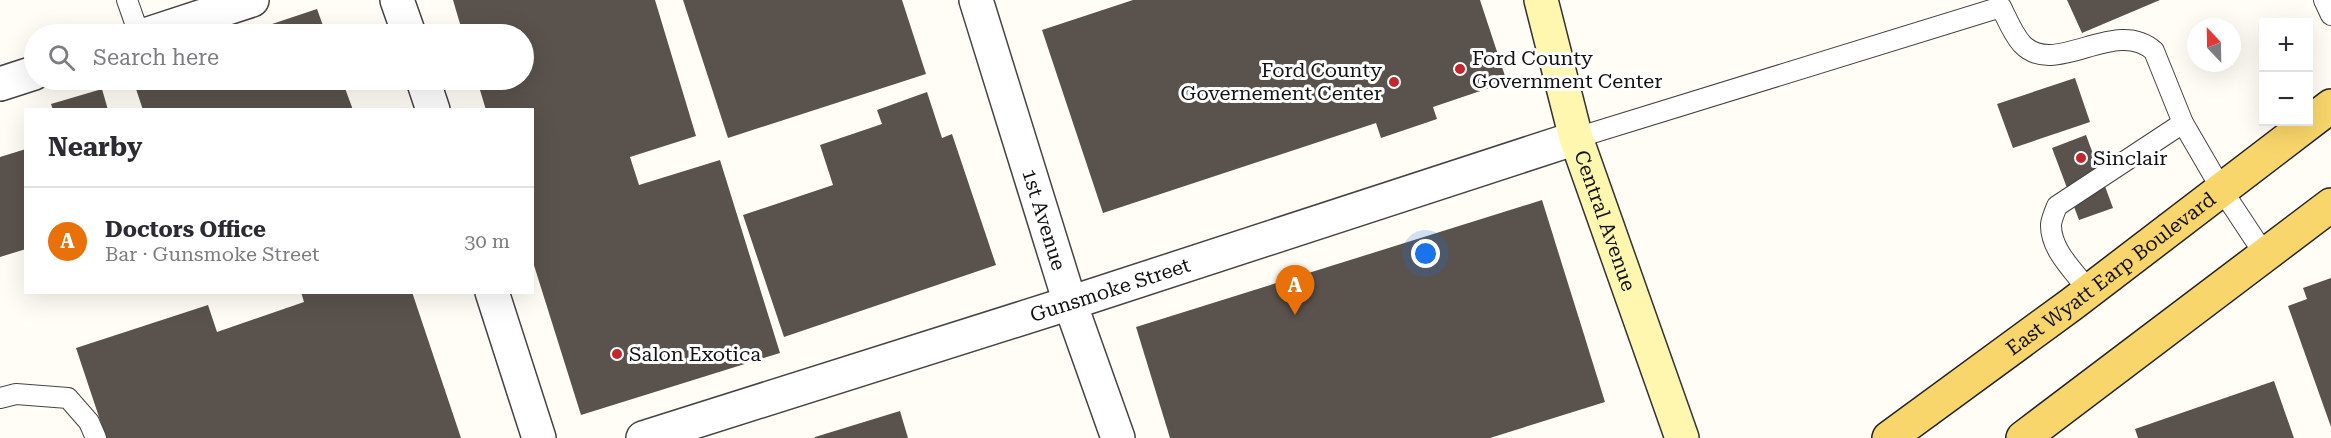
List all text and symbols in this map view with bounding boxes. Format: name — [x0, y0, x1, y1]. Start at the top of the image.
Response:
north arrow — [2187, 18, 2241, 72]
map controls — [2259, 18, 2313, 126]
button: + — [2259, 18, 2313, 72]
search box — [24, 24, 534, 90]
icon: search — [45, 41, 78, 74]
text: Search here — [93, 45, 219, 70]
place label: Ford County Government Center — [1472, 46, 1663, 93]
place label: Ford County Governement Center — [1180, 58, 1382, 105]
marker: Ford County Government Center — [1453, 62, 1467, 76]
button: − — [2259, 72, 2313, 126]
marker: Ford County Governement Center — [1387, 75, 1401, 89]
text: Nearby — [48, 132, 142, 162]
place label: Sinclair — [2093, 146, 2168, 170]
street label: Central Avenue — [1569, 147, 1641, 294]
marker: Sinclair — [2074, 151, 2088, 165]
street label: 1st Avenue — [1017, 166, 1071, 273]
street label: East Wyatt Earp Boulevard — [2001, 187, 2220, 360]
text: Doctors Office — [105, 217, 266, 242]
text: A — [60, 229, 75, 253]
text: 30 m — [464, 229, 510, 253]
your location — [1411, 239, 1440, 268]
text: Bar · Gunsmoke Street — [105, 242, 319, 266]
street label: Gunsmoke Street — [1027, 252, 1194, 327]
pin: A — [1276, 266, 1314, 315]
place label: Salon Exotica — [629, 342, 761, 366]
marker: Salon Exotica — [610, 347, 624, 361]

